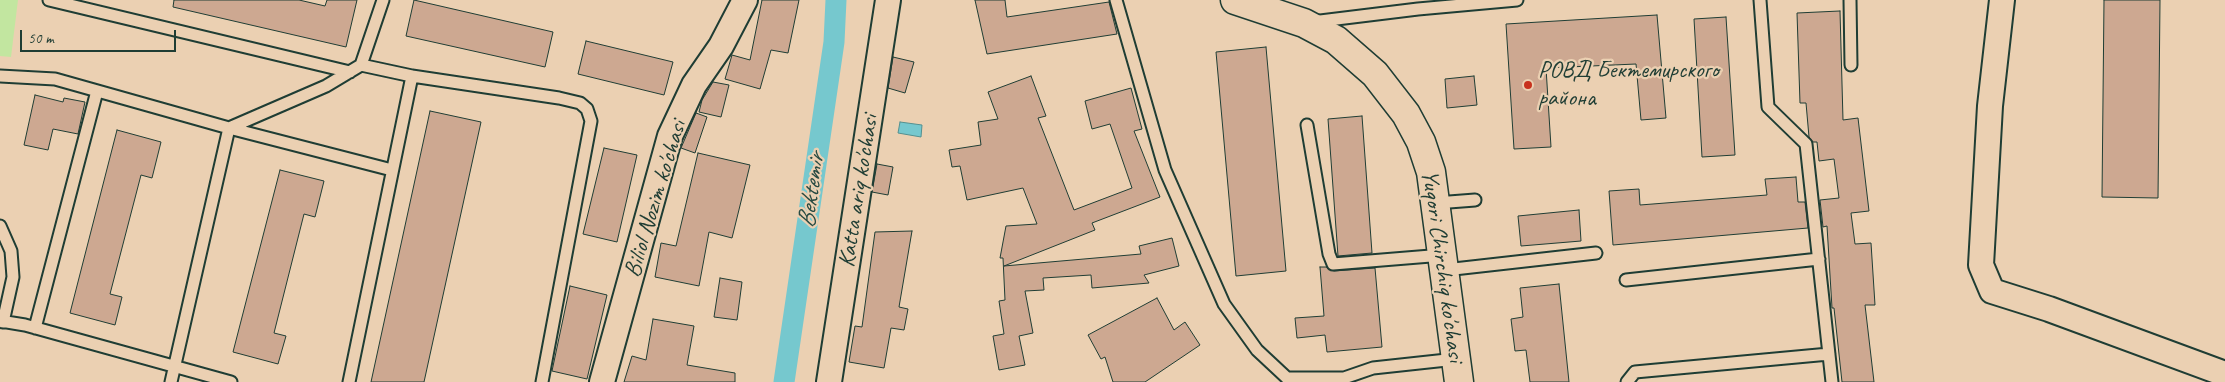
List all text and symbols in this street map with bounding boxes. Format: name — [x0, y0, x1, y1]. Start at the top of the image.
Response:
scale bar — [22, 20, 179, 52]
text: 50 m — [28, 29, 54, 48]
place label: РОВД Бектемирского района — [1538, 57, 1719, 113]
marker: РОВД Бектемирского района — [1522, 79, 1534, 91]
street label: Katta ariq ko'chasi — [833, 113, 885, 269]
street label: Biliol Nozim ko'chasi — [618, 117, 694, 281]
water label: Bektemir — [792, 152, 832, 230]
street label: Yuqori Chirchiq ko'chasi — [1414, 168, 1470, 364]

